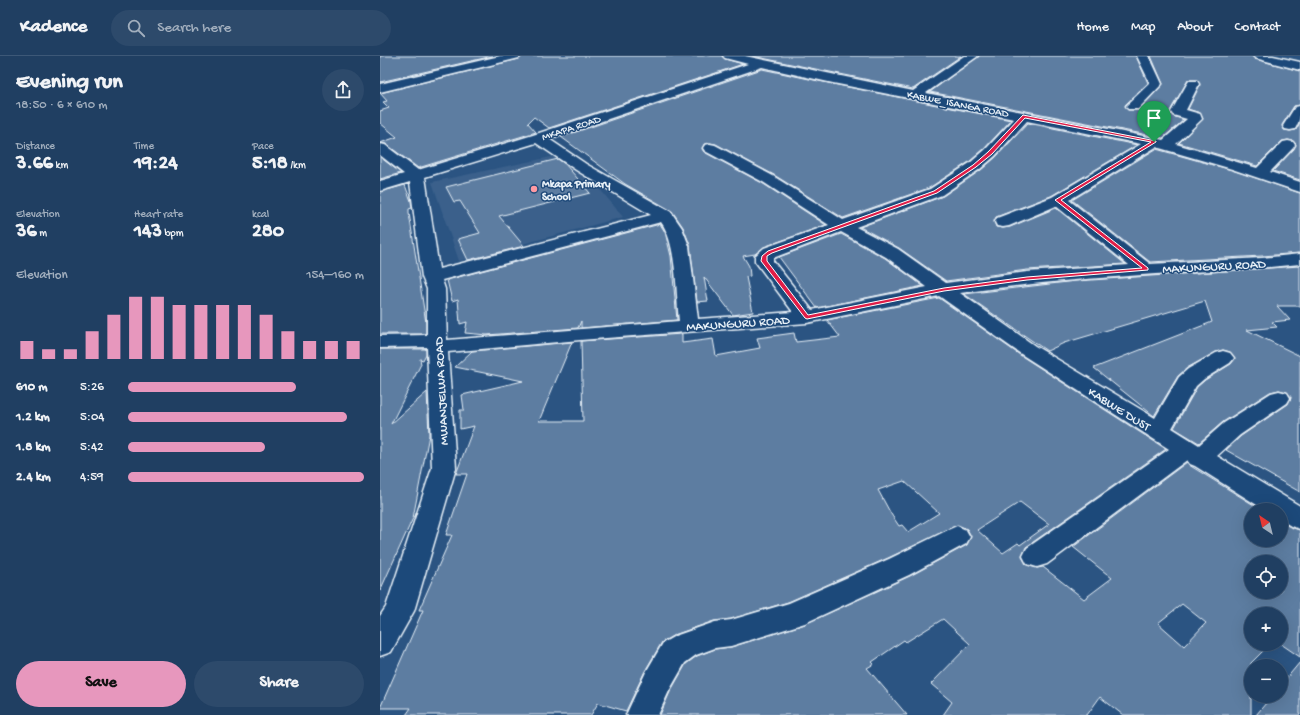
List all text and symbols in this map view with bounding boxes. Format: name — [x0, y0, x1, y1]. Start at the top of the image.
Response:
search box — [111, 10, 391, 46]
text: Kadence — [20, 16, 87, 39]
icon: search — [125, 17, 147, 39]
text: Search here — [157, 19, 231, 37]
text: Home — [1077, 19, 1109, 36]
text: Map — [1131, 19, 1155, 36]
text: About — [1177, 19, 1213, 36]
text: Contact — [1235, 19, 1280, 36]
button: share — [322, 69, 364, 111]
text: Evening run — [16, 70, 123, 96]
street label: KABWE_ISANGA ROAD — [905, 89, 1010, 122]
text: 18:50 · 6 × 610 m — [16, 98, 107, 113]
pin — [1137, 101, 1171, 142]
icon: arrive — [1143, 107, 1165, 129]
street label: MKAPA ROAD — [541, 113, 603, 144]
text: Distance — [16, 141, 55, 153]
text: Time — [134, 141, 154, 153]
text: Pace — [252, 141, 274, 153]
text: 3.66 — [16, 153, 53, 176]
text: 19:24 — [134, 153, 178, 176]
text: 5:18 — [252, 153, 288, 176]
text: km — [53, 160, 68, 172]
text: /km — [288, 160, 306, 172]
place label: Mkapa Primary School — [542, 179, 611, 204]
marker: Mkapa Primary School — [529, 184, 539, 194]
text: Elevation — [16, 209, 60, 221]
text: Heart rate — [134, 209, 183, 221]
text: kcal — [252, 209, 269, 221]
text: 36 — [16, 221, 37, 244]
text: 143 — [134, 221, 162, 244]
text: 280 — [252, 221, 284, 244]
text: m — [37, 228, 47, 240]
text: bpm — [162, 228, 184, 240]
street label: MAKUNGURU ROAD — [1162, 257, 1267, 278]
text: Elevation — [16, 268, 68, 283]
text: 154–160 m — [306, 268, 364, 283]
street label: MAKUNGURU ROAD — [686, 313, 791, 336]
street label: MWANJELWA ROAD — [432, 336, 453, 445]
text: 610 m — [16, 380, 48, 395]
text: 5:26 — [80, 380, 104, 395]
street label: KABWE DUST — [1085, 385, 1153, 436]
text: 1.2 km — [16, 410, 50, 425]
text: 5:04 — [80, 410, 104, 425]
text: 1.8 km — [16, 440, 51, 455]
text: 5:42 — [80, 440, 103, 455]
text: 2.4 km — [16, 470, 51, 485]
text: 4:59 — [80, 470, 104, 485]
north arrow — [1244, 503, 1288, 547]
map controls — [1244, 503, 1288, 703]
button: locate — [1244, 555, 1288, 599]
button: + — [1244, 607, 1288, 651]
button: − — [1244, 659, 1288, 703]
button: Save — [16, 661, 186, 707]
button: Share — [194, 661, 364, 707]

